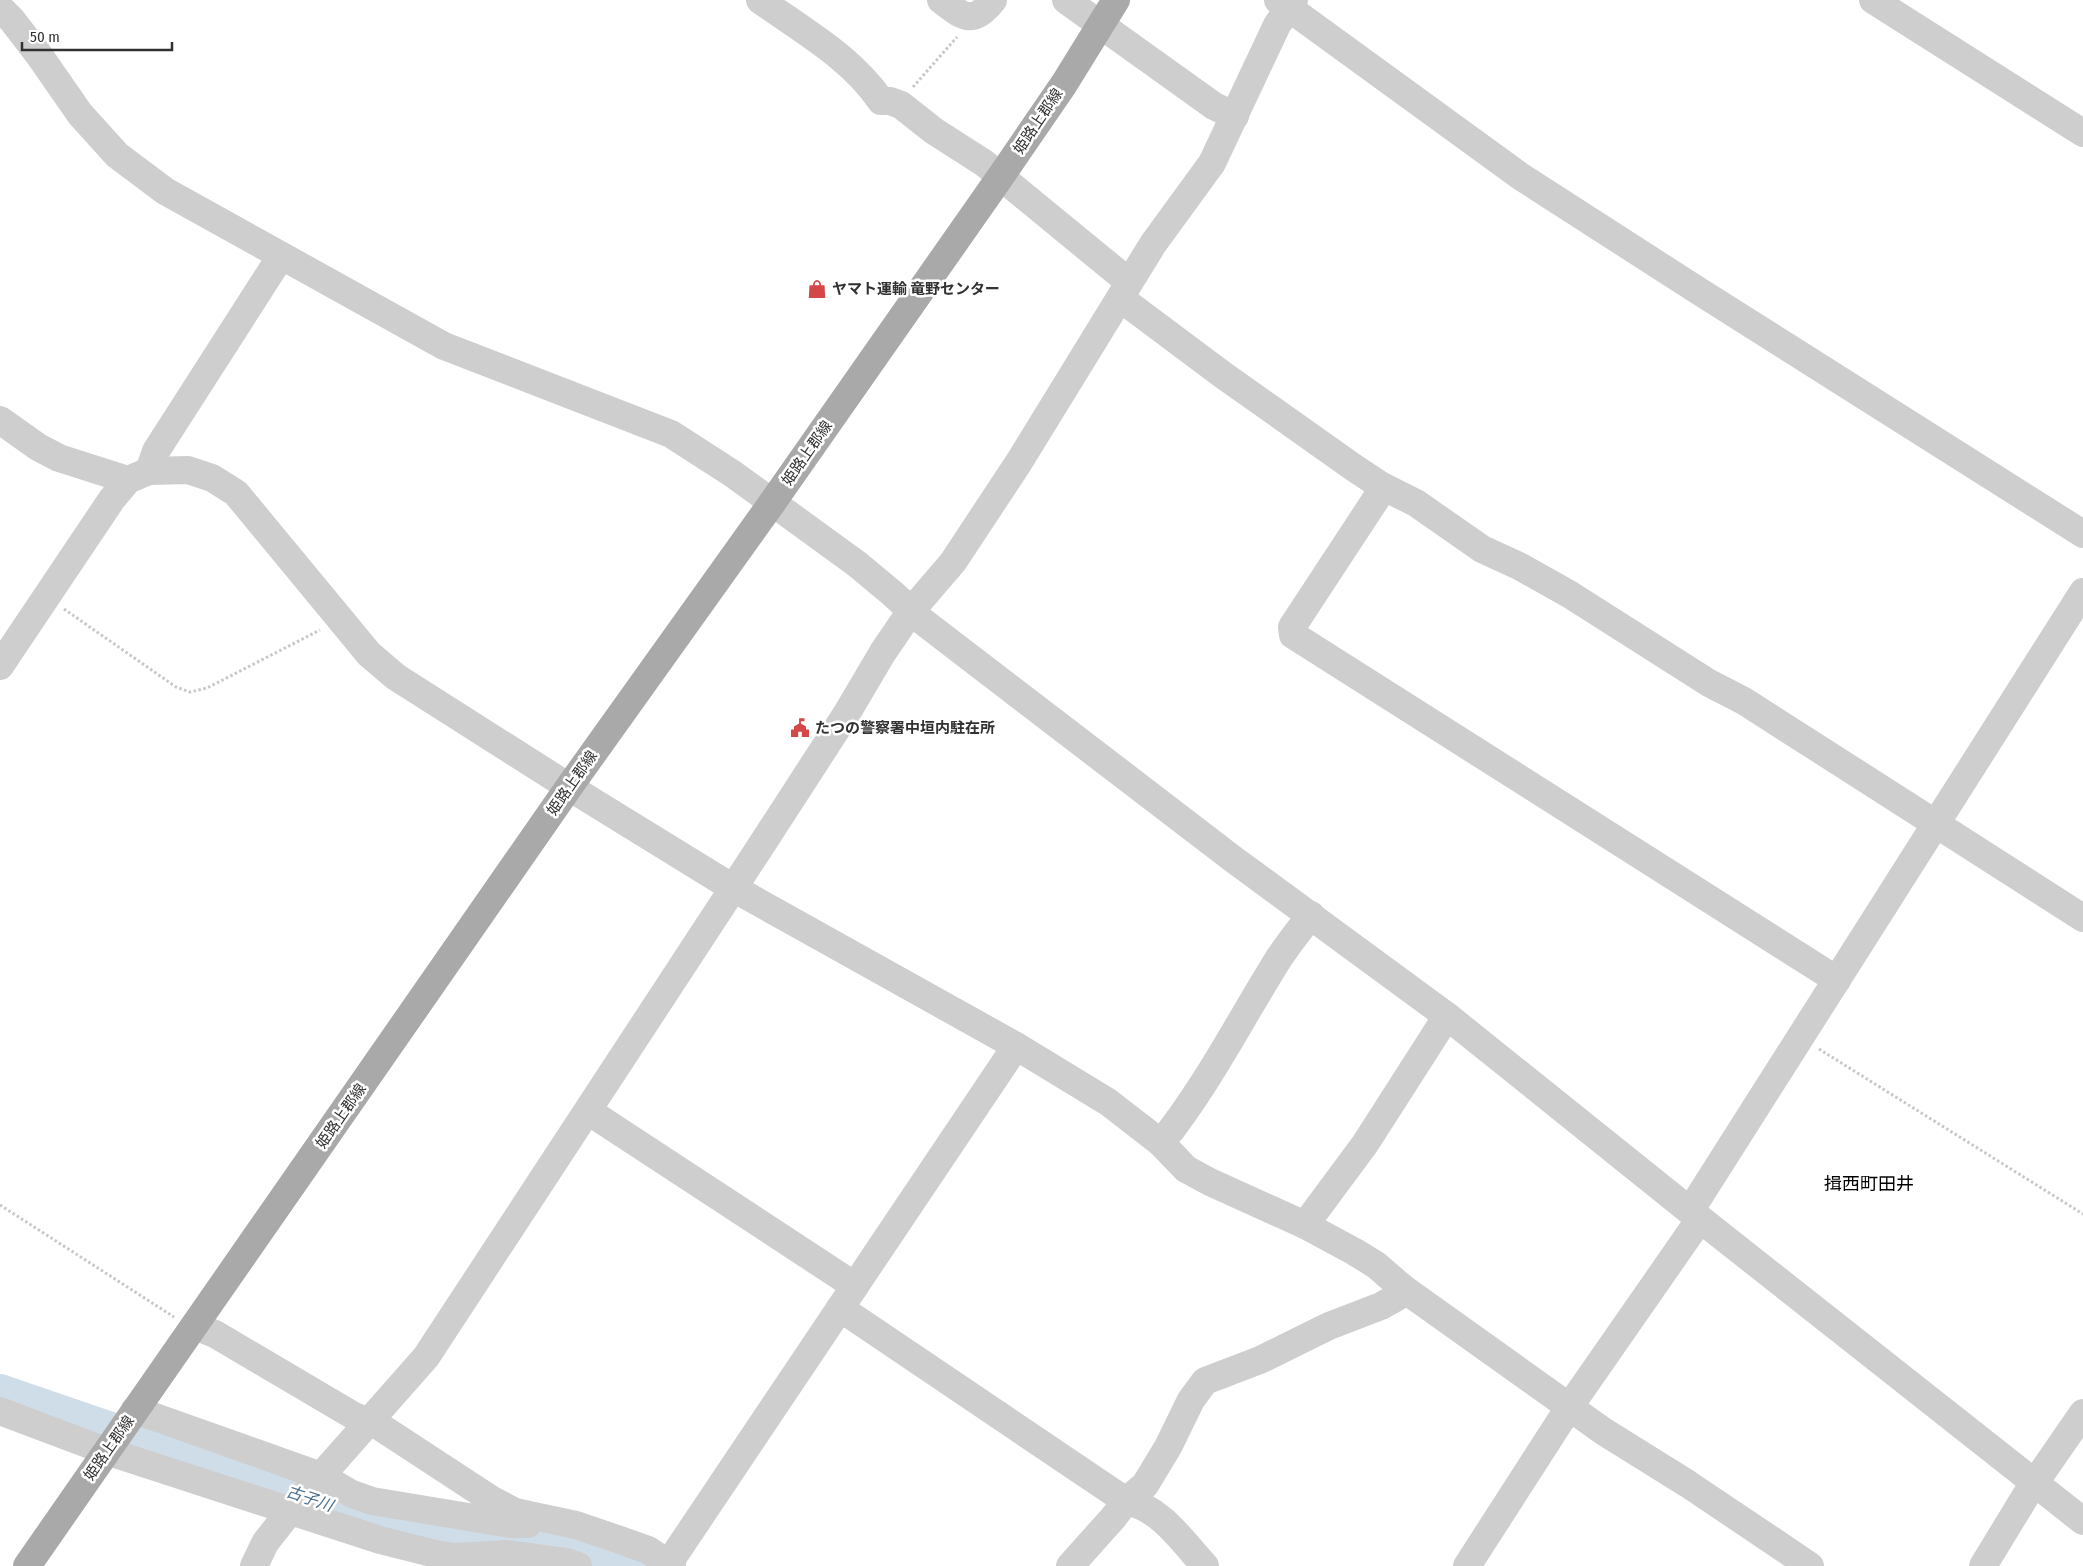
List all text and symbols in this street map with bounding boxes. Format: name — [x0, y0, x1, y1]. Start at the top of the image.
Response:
scale bar — [22, 20, 172, 52]
text: 50 m — [30, 28, 60, 46]
street label: 姫路上郡線 — [1010, 85, 1066, 157]
shop icon: ヤマト運輸 竜野センター — [806, 278, 828, 300]
place label: ヤマト運輸 竜野センター — [832, 280, 1000, 298]
street label: 姫路上郡線 — [778, 417, 836, 489]
public building icon: たつの警察署中垣内駐在所 — [789, 717, 811, 739]
place label: たつの警察署中垣内駐在所 — [815, 719, 995, 737]
street label: 姫路上郡線 — [543, 747, 601, 819]
street label: 姫路上郡線 — [312, 1080, 370, 1152]
district label: 揖西町田井 — [1824, 1173, 1914, 1195]
street label: 姫路上郡線 — [80, 1412, 138, 1484]
water label: 古子川 — [284, 1482, 338, 1516]

